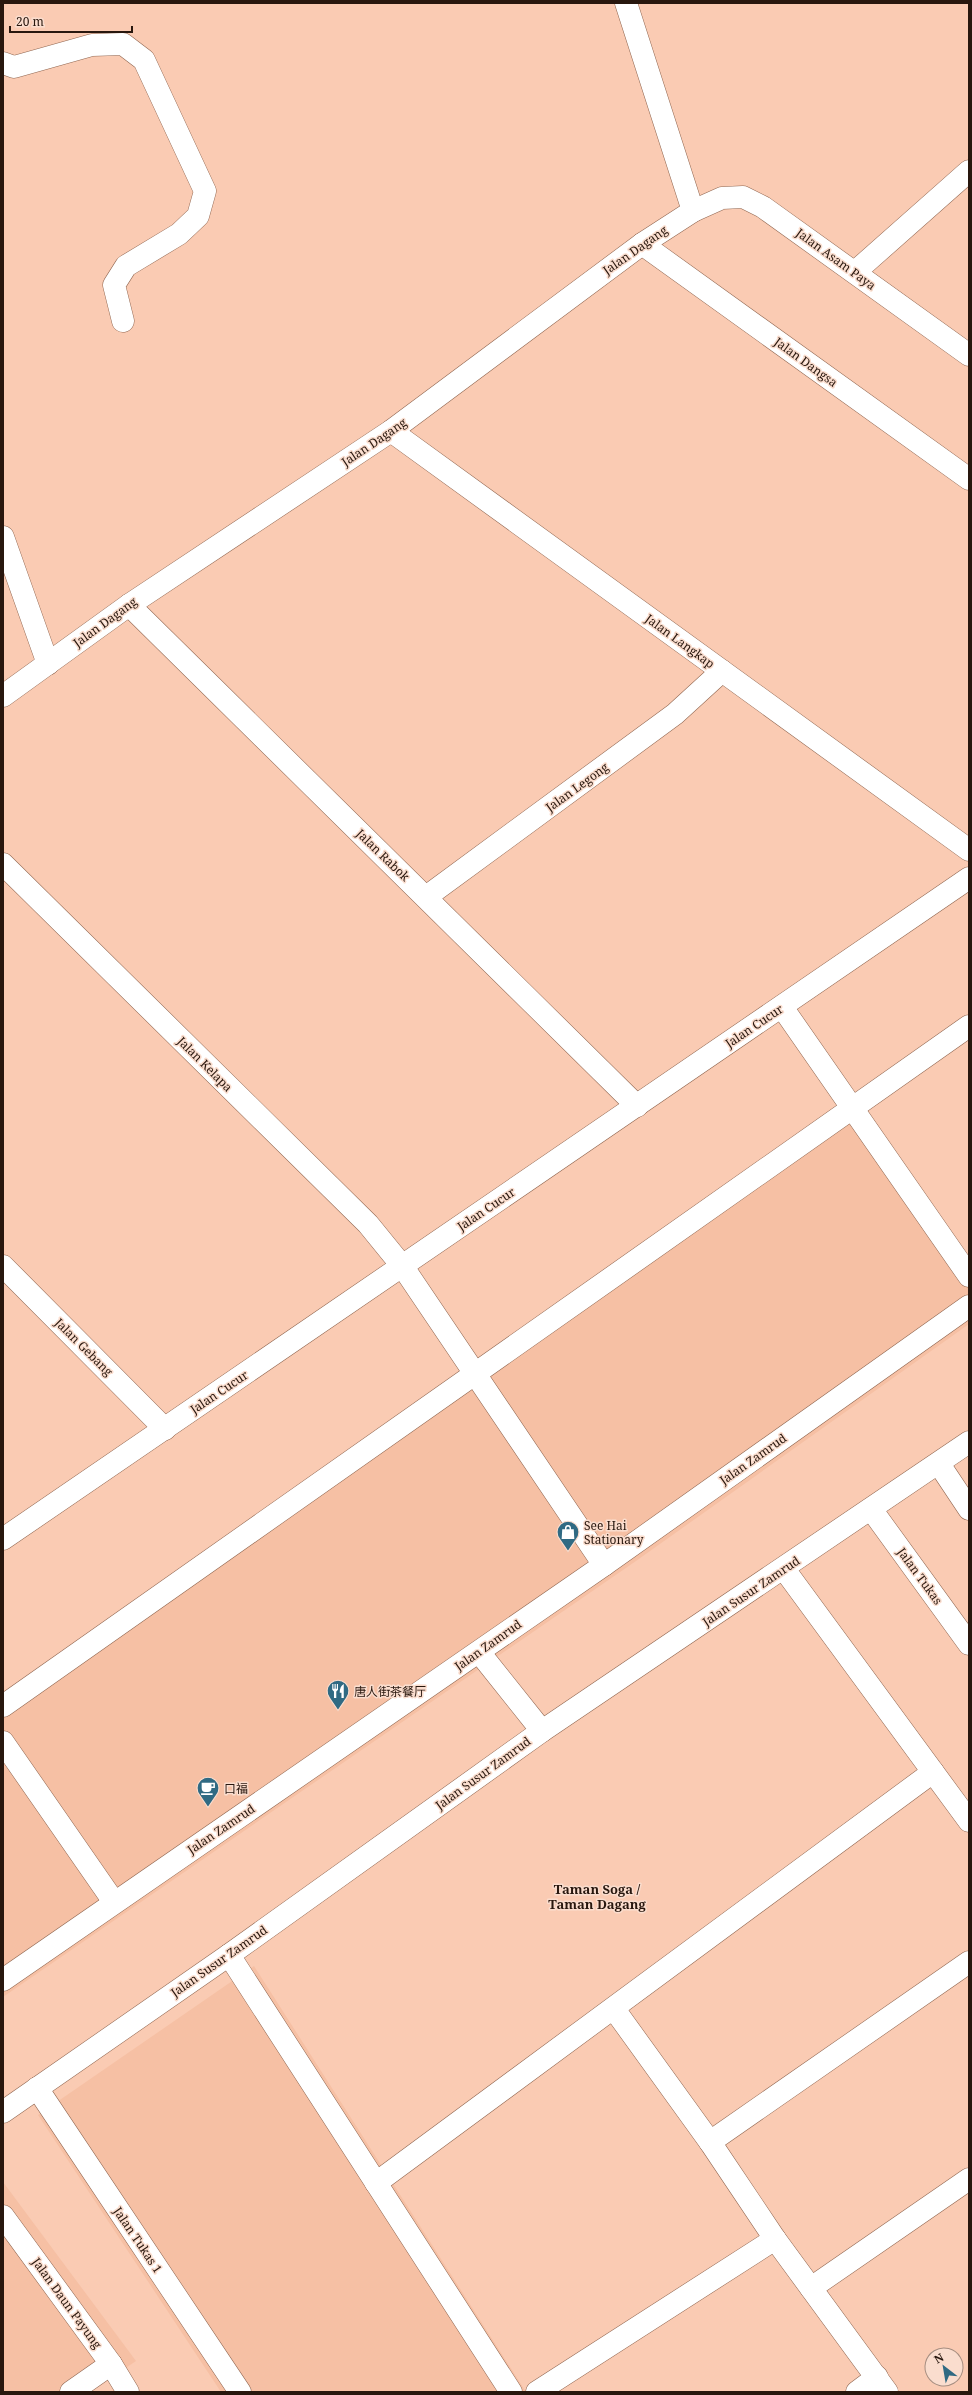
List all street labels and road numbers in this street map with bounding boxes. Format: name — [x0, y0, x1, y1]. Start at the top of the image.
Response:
street label: Jalan Dagang — [598, 221, 671, 279]
street label: Jalan Asam Paya — [792, 224, 880, 294]
street label: Jalan Dangsa — [770, 333, 841, 391]
street label: Jalan Dagang — [337, 414, 410, 471]
street label: Jalan Dagang — [69, 593, 141, 652]
street label: Jalan Langkap — [641, 609, 718, 672]
street label: Jalan Legong — [541, 758, 612, 816]
street label: Jalan Rabok — [352, 824, 414, 886]
street label: Jalan Cucur — [721, 1000, 787, 1052]
street label: Jalan Kelapa — [173, 1032, 236, 1095]
street label: Jalan Cucur — [453, 1183, 519, 1235]
street label: Jalan Gebang — [51, 1314, 117, 1380]
street label: Jalan Cucur — [186, 1366, 252, 1418]
street label: Jalan Zamrud — [715, 1429, 790, 1489]
street label: Jalan Tukas — [893, 1543, 946, 1608]
street label: Jalan Susur Zamrud — [698, 1552, 804, 1631]
street label: Jalan Zamrud — [450, 1615, 525, 1675]
street label: Jalan Susur Zamrud — [431, 1732, 535, 1814]
street label: Jalan Zamrud — [183, 1800, 259, 1858]
street label: Jalan Susur Zamrud — [167, 1921, 271, 2001]
street label: Jalan Tukas 1 — [109, 2203, 166, 2276]
street label: Jalan Daun Payung — [28, 2253, 106, 2352]

